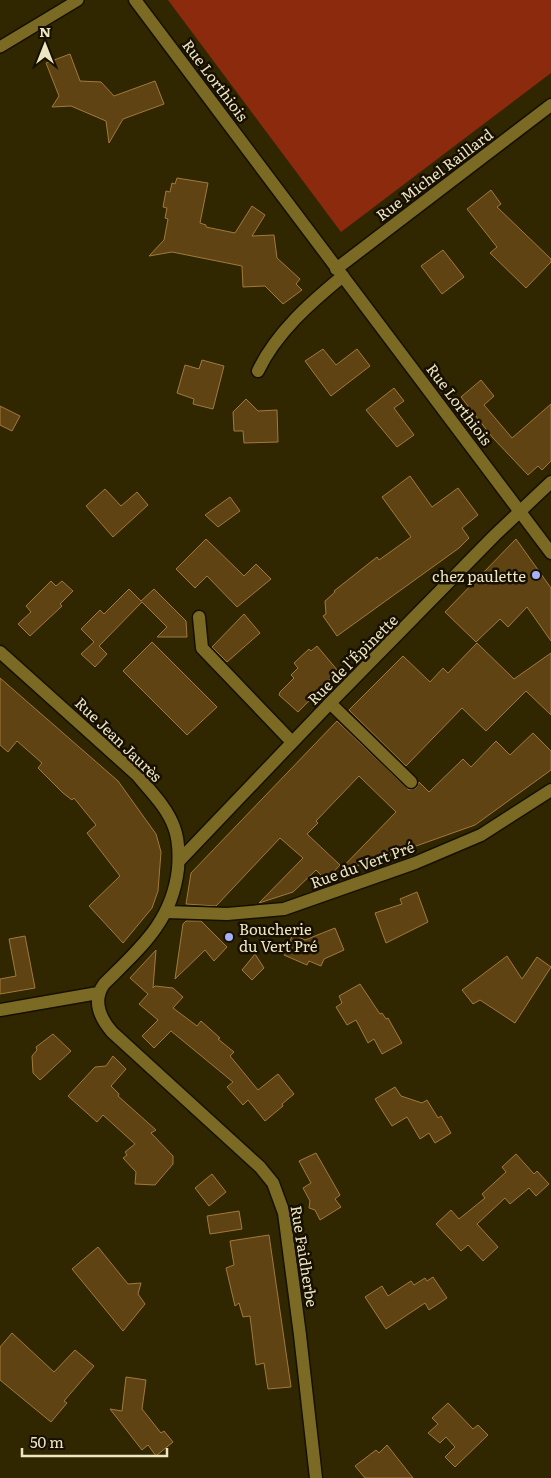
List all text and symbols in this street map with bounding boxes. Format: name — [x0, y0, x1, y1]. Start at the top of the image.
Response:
north arrow — [20, 20, 70, 70]
text: N — [39, 21, 51, 41]
street label: Rue Lorthiois — [178, 34, 255, 126]
street label: Rue Michel Raillard — [371, 122, 497, 226]
street label: Rue Lorthiois — [422, 358, 499, 450]
place label: chez paulette — [432, 564, 526, 587]
marker: chez paulette — [530, 569, 542, 581]
street label: Rue de l'Épinette — [301, 608, 403, 710]
street label: Rue Jean Jaurès — [70, 691, 168, 787]
street label: Rue du Vert Pré — [307, 834, 417, 893]
place label: Boucherie du Vert Pré — [239, 917, 318, 957]
marker: Boucherie du Vert Pré — [223, 931, 235, 943]
street label: Rue Faidherbe — [286, 1204, 324, 1309]
scale bar — [22, 1426, 168, 1458]
text: 50 m — [30, 1430, 64, 1453]

